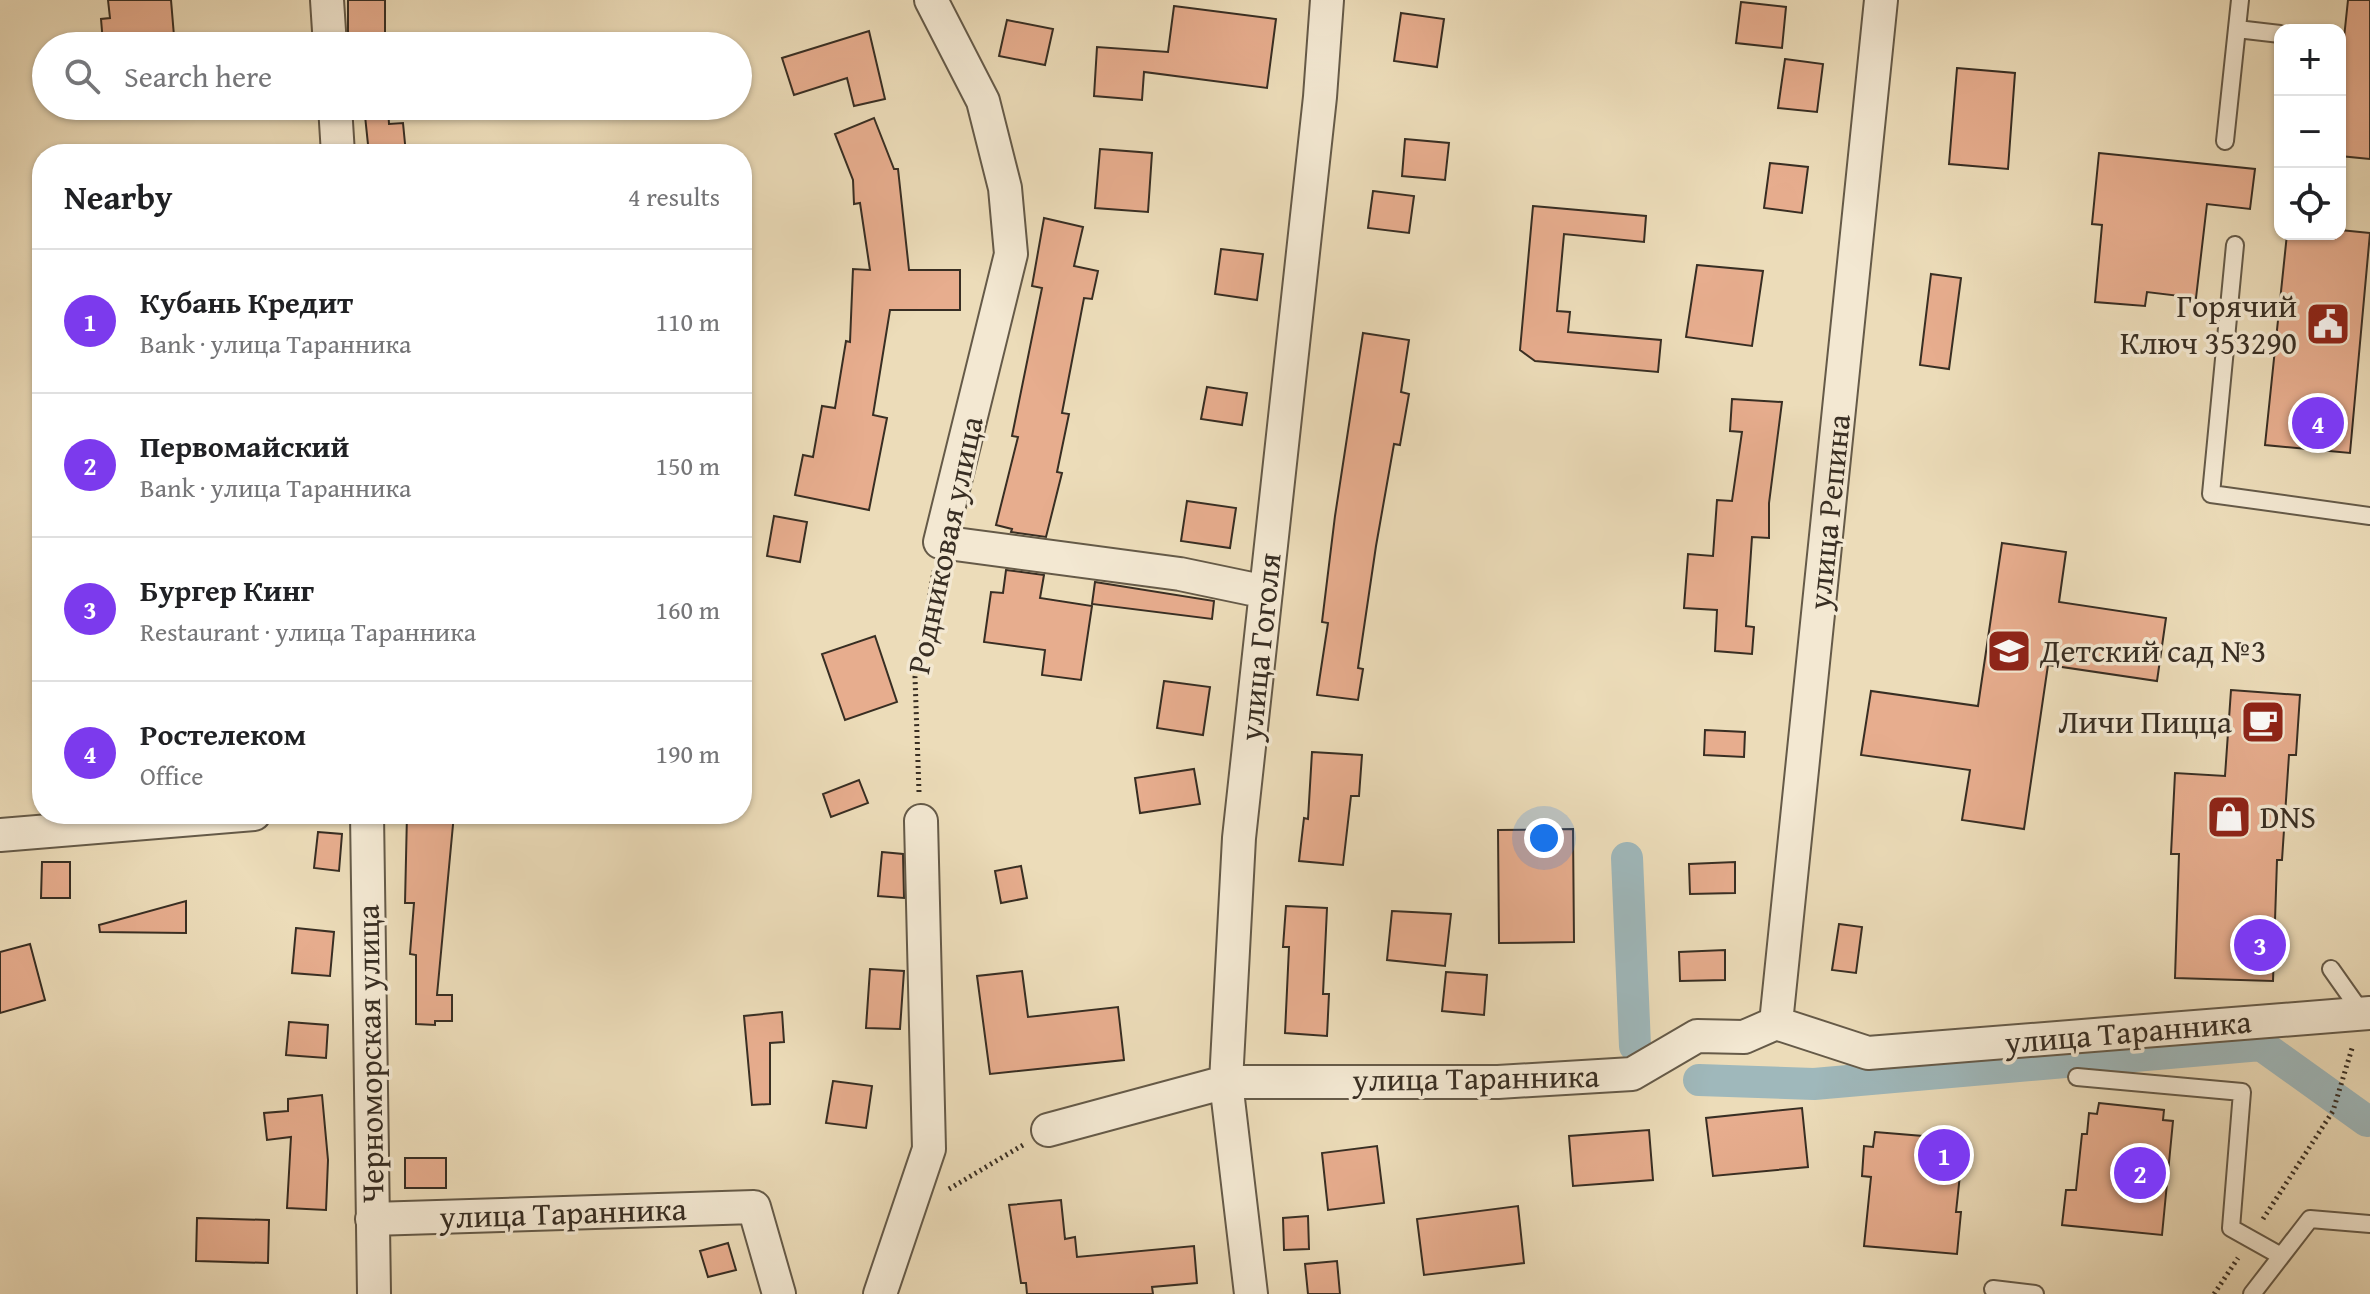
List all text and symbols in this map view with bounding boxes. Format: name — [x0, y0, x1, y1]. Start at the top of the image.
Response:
map controls — [2274, 24, 2346, 240]
button: + — [2274, 24, 2346, 96]
search box — [32, 32, 752, 120]
icon: search — [60, 54, 104, 98]
text: Search here — [124, 54, 272, 98]
button: − — [2274, 96, 2346, 168]
button: locate — [2274, 168, 2346, 240]
text: Nearby — [64, 172, 173, 221]
text: 4 results — [628, 177, 720, 216]
text: Кубань Кредит — [140, 280, 353, 324]
place label: Горячий Ключ 353290 — [2120, 282, 2297, 366]
public building icon: Горячий Ключ 353290 — [2304, 300, 2352, 348]
text: 1 — [83, 302, 97, 341]
text: 110 m — [655, 302, 720, 341]
text: Bank · улица Таранника — [140, 324, 411, 363]
pin: 4 — [2292, 393, 2344, 453]
street label: Родниковая улица — [894, 411, 995, 678]
street label: улица Репина — [1795, 411, 1862, 613]
text: Первомайский — [140, 424, 349, 468]
text: 2 — [83, 446, 97, 485]
text: 150 m — [655, 446, 720, 485]
text: Bank · улица Таранника — [140, 468, 411, 507]
street label: улица Гоголя — [1226, 551, 1293, 744]
text: Бургер Кинг — [140, 568, 314, 612]
text: 3 — [83, 590, 97, 629]
text: 160 m — [655, 590, 720, 629]
text: Restaurant · улица Таранника — [140, 612, 476, 651]
school or university icon: Детский сад №3 — [1985, 627, 2033, 675]
place label: Детский сад №3 — [2039, 627, 2266, 674]
place label: Личи Пицца — [2058, 698, 2233, 745]
cafe icon: Личи Пицца — [2239, 698, 2287, 746]
text: Ростелеком — [140, 712, 306, 756]
text: 4 — [83, 734, 97, 773]
text: 190 m — [655, 734, 720, 773]
text: Office — [140, 756, 204, 795]
shop icon: DNS — [2205, 793, 2253, 841]
place label: DNS — [2260, 793, 2316, 840]
your location — [1524, 818, 1564, 858]
street label: Черноморская улица — [343, 903, 396, 1204]
pin: 3 — [2234, 915, 2286, 975]
street label: улица Таранника — [2002, 997, 2254, 1066]
street label: улица Таранника — [1351, 1052, 1601, 1103]
pin: 1 — [1918, 1125, 1970, 1185]
pin: 2 — [2114, 1143, 2166, 1203]
street label: улица Таранника — [438, 1185, 688, 1240]

